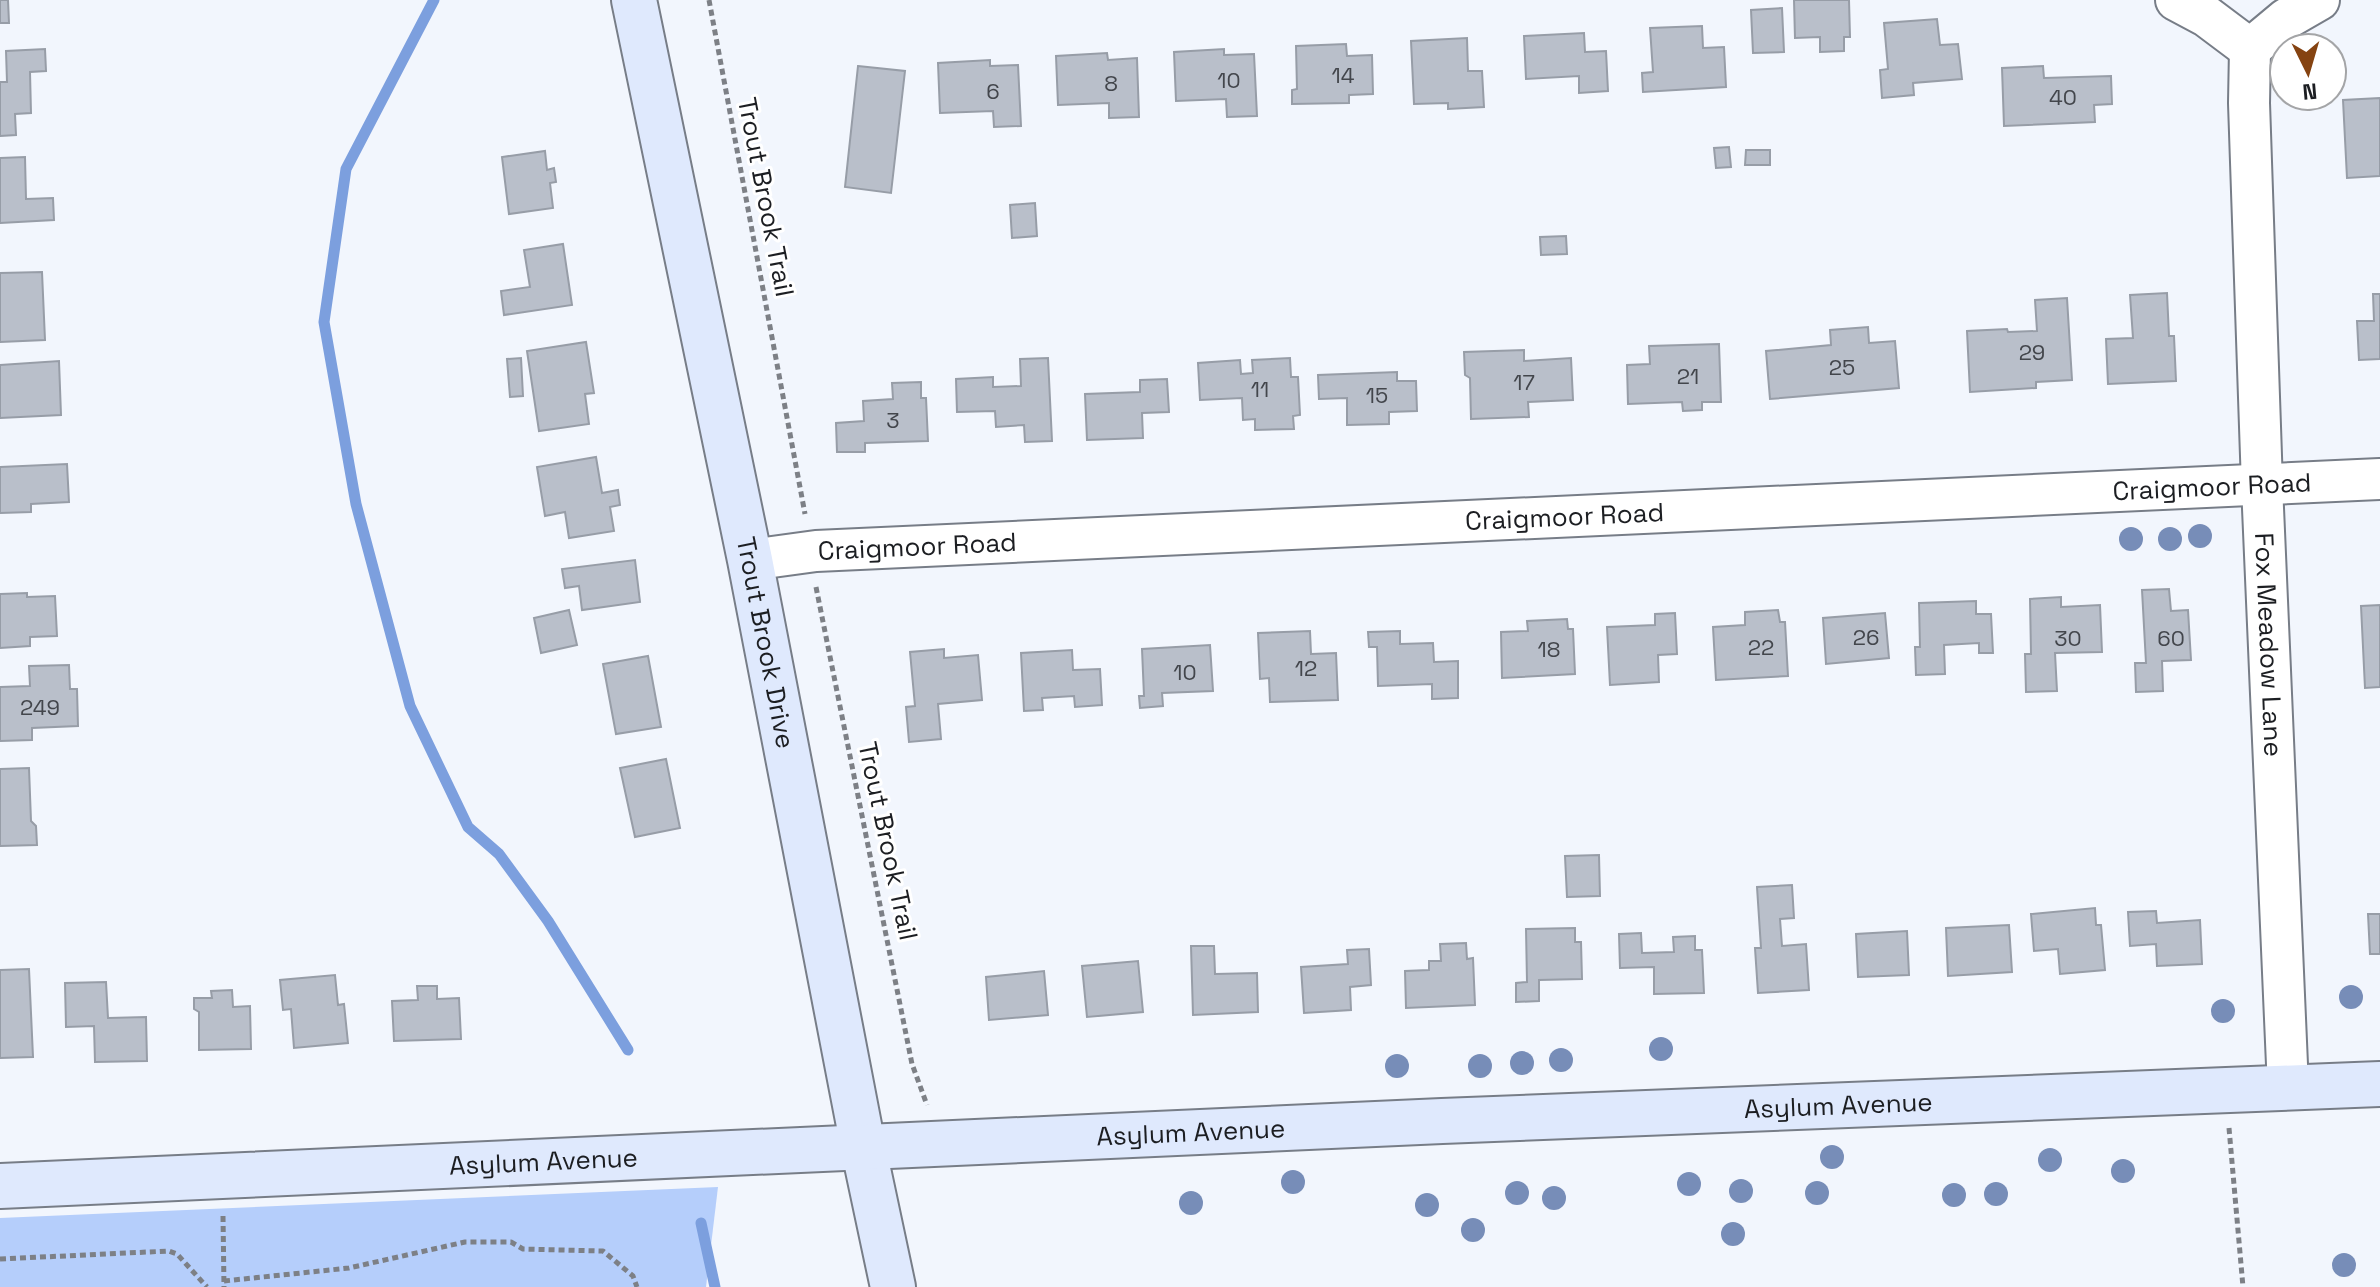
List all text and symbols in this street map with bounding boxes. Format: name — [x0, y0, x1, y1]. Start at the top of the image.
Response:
north arrow — [2268, 32, 2348, 112]
house number: 14 — [1332, 61, 1355, 89]
house number: 10 — [1217, 66, 1241, 94]
house number: 8 — [1104, 69, 1118, 97]
house number: 6 — [986, 77, 1000, 105]
text: N — [2301, 77, 2318, 107]
house number: 40 — [2049, 83, 2077, 111]
street label: Trout Brook Trail — [730, 94, 802, 300]
house number: 29 — [2019, 338, 2045, 366]
house number: 25 — [1829, 353, 1855, 381]
house number: 21 — [1677, 362, 1699, 390]
house number: 17 — [1513, 368, 1535, 396]
house number: 11 — [1251, 375, 1269, 403]
house number: 15 — [1366, 381, 1388, 409]
house number: 3 — [886, 406, 900, 434]
street label: Craigmoor Road — [2112, 465, 2312, 508]
street label: Craigmoor Road — [1464, 495, 1665, 538]
street label: Craigmoor Road — [817, 525, 1017, 568]
street label: Fox Meadow Lane — [2247, 532, 2291, 757]
street label: Trout Brook Drive — [729, 534, 803, 751]
house number: 26 — [1853, 623, 1879, 651]
house number: 30 — [2054, 624, 2082, 652]
house number: 60 — [2157, 624, 2185, 652]
house number: 22 — [1748, 633, 1774, 661]
house number: 18 — [1538, 635, 1560, 663]
house number: 12 — [1295, 654, 1317, 682]
house number: 10 — [1173, 658, 1197, 686]
house number: 249 — [20, 693, 60, 721]
street label: Trout Brook Trail — [850, 739, 926, 943]
street label: Asylum Avenue — [1743, 1085, 1933, 1126]
street label: Asylum Avenue — [1096, 1111, 1286, 1154]
street label: Asylum Avenue — [448, 1140, 639, 1183]

